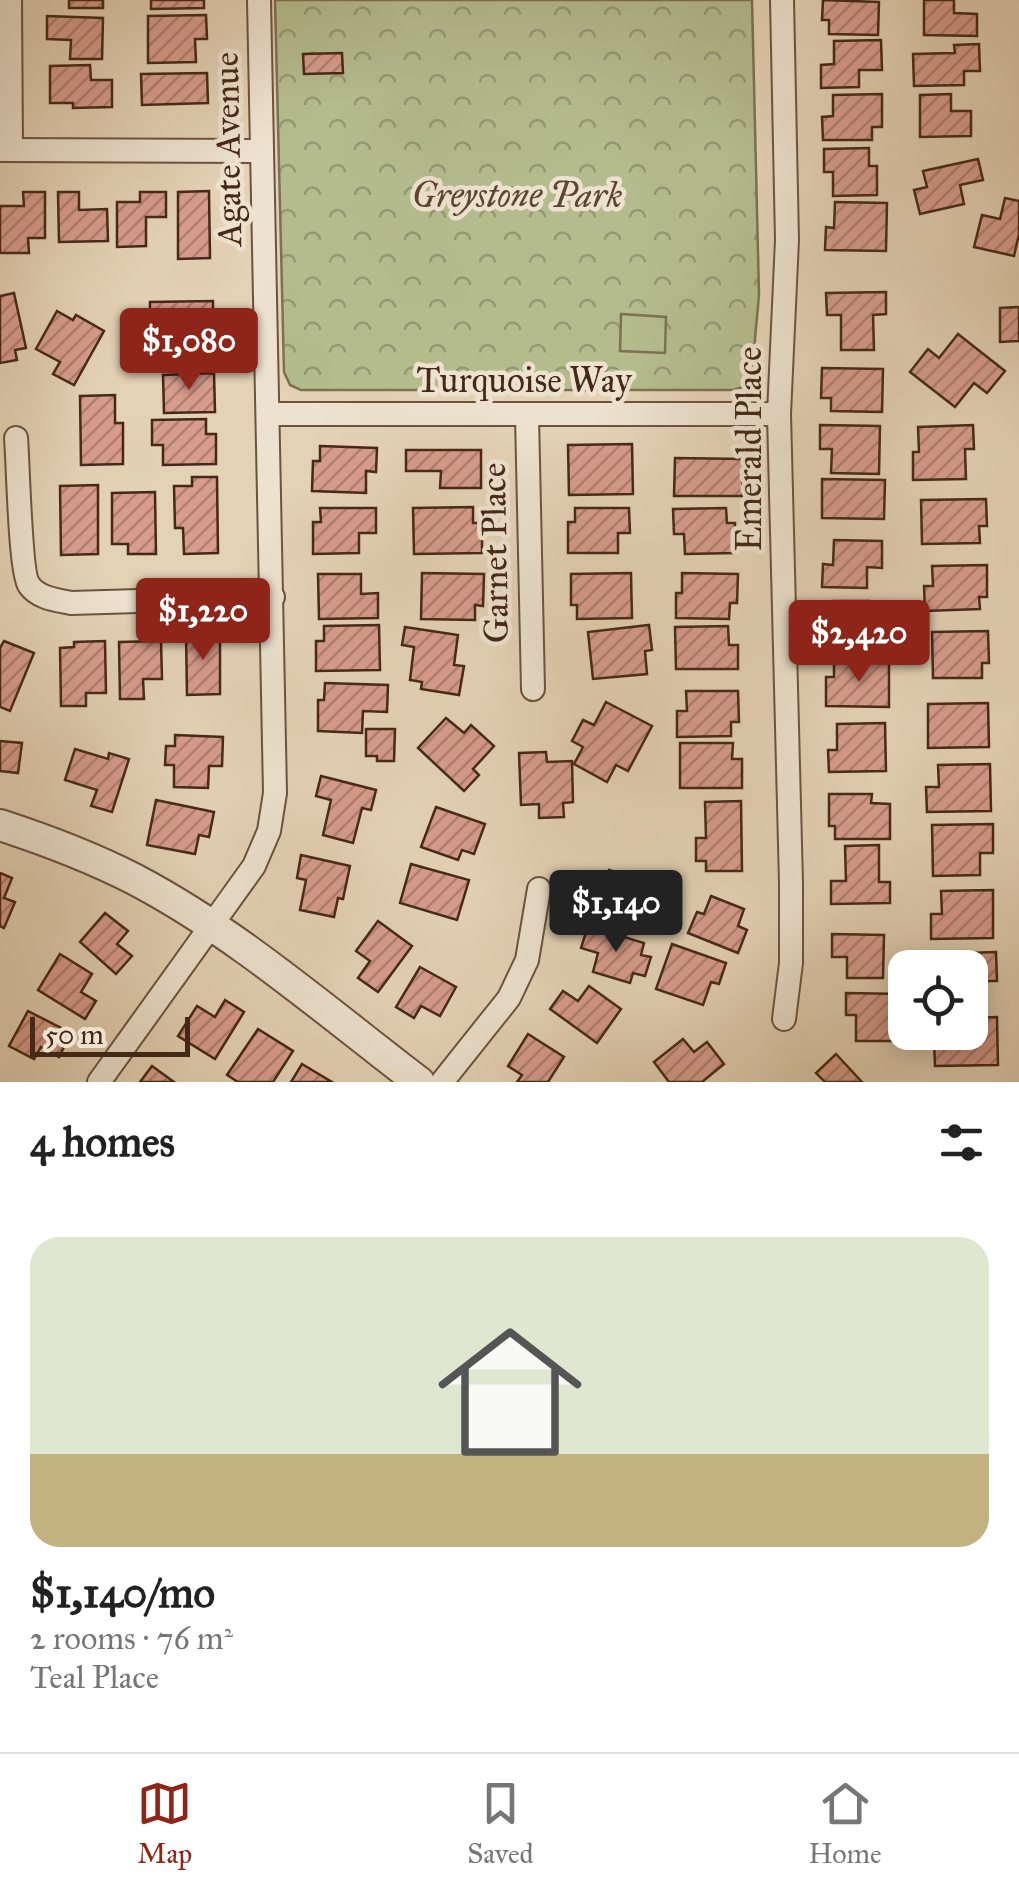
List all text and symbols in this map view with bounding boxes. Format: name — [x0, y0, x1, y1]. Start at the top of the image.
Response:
street label: Agate Avenue — [205, 52, 251, 248]
park label: Greystone Park — [412, 174, 623, 217]
pin: $1,080 — [108, 308, 270, 393]
text: $1,080 — [142, 321, 236, 360]
street label: Emerald Place — [728, 347, 771, 551]
street label: Turquoise Way — [416, 359, 632, 402]
street label: Garnet Place — [472, 462, 518, 644]
pin: $1,220 — [122, 578, 284, 663]
text: $1,220 — [158, 591, 248, 630]
pin: $2,420 — [778, 600, 940, 685]
text: $2,420 — [811, 613, 907, 652]
pin: $1,140 — [535, 870, 697, 955]
text: $1,140 — [571, 883, 661, 922]
map controls — [888, 950, 988, 1050]
button: locate — [888, 950, 988, 1050]
scale bar — [30, 1012, 190, 1056]
text: 50 m — [45, 1017, 104, 1052]
icon: filters — [934, 1115, 989, 1170]
text: 4 homes — [30, 1116, 175, 1168]
icon: home — [420, 1302, 600, 1482]
text: $1,140/mo — [30, 1567, 215, 1619]
text: 2 rooms · 76 m² — [30, 1619, 233, 1658]
text: Teal Place — [30, 1658, 159, 1697]
tab: Map — [137, 1776, 192, 1871]
tab: Saved — [467, 1776, 534, 1871]
tab: Home — [808, 1776, 882, 1871]

